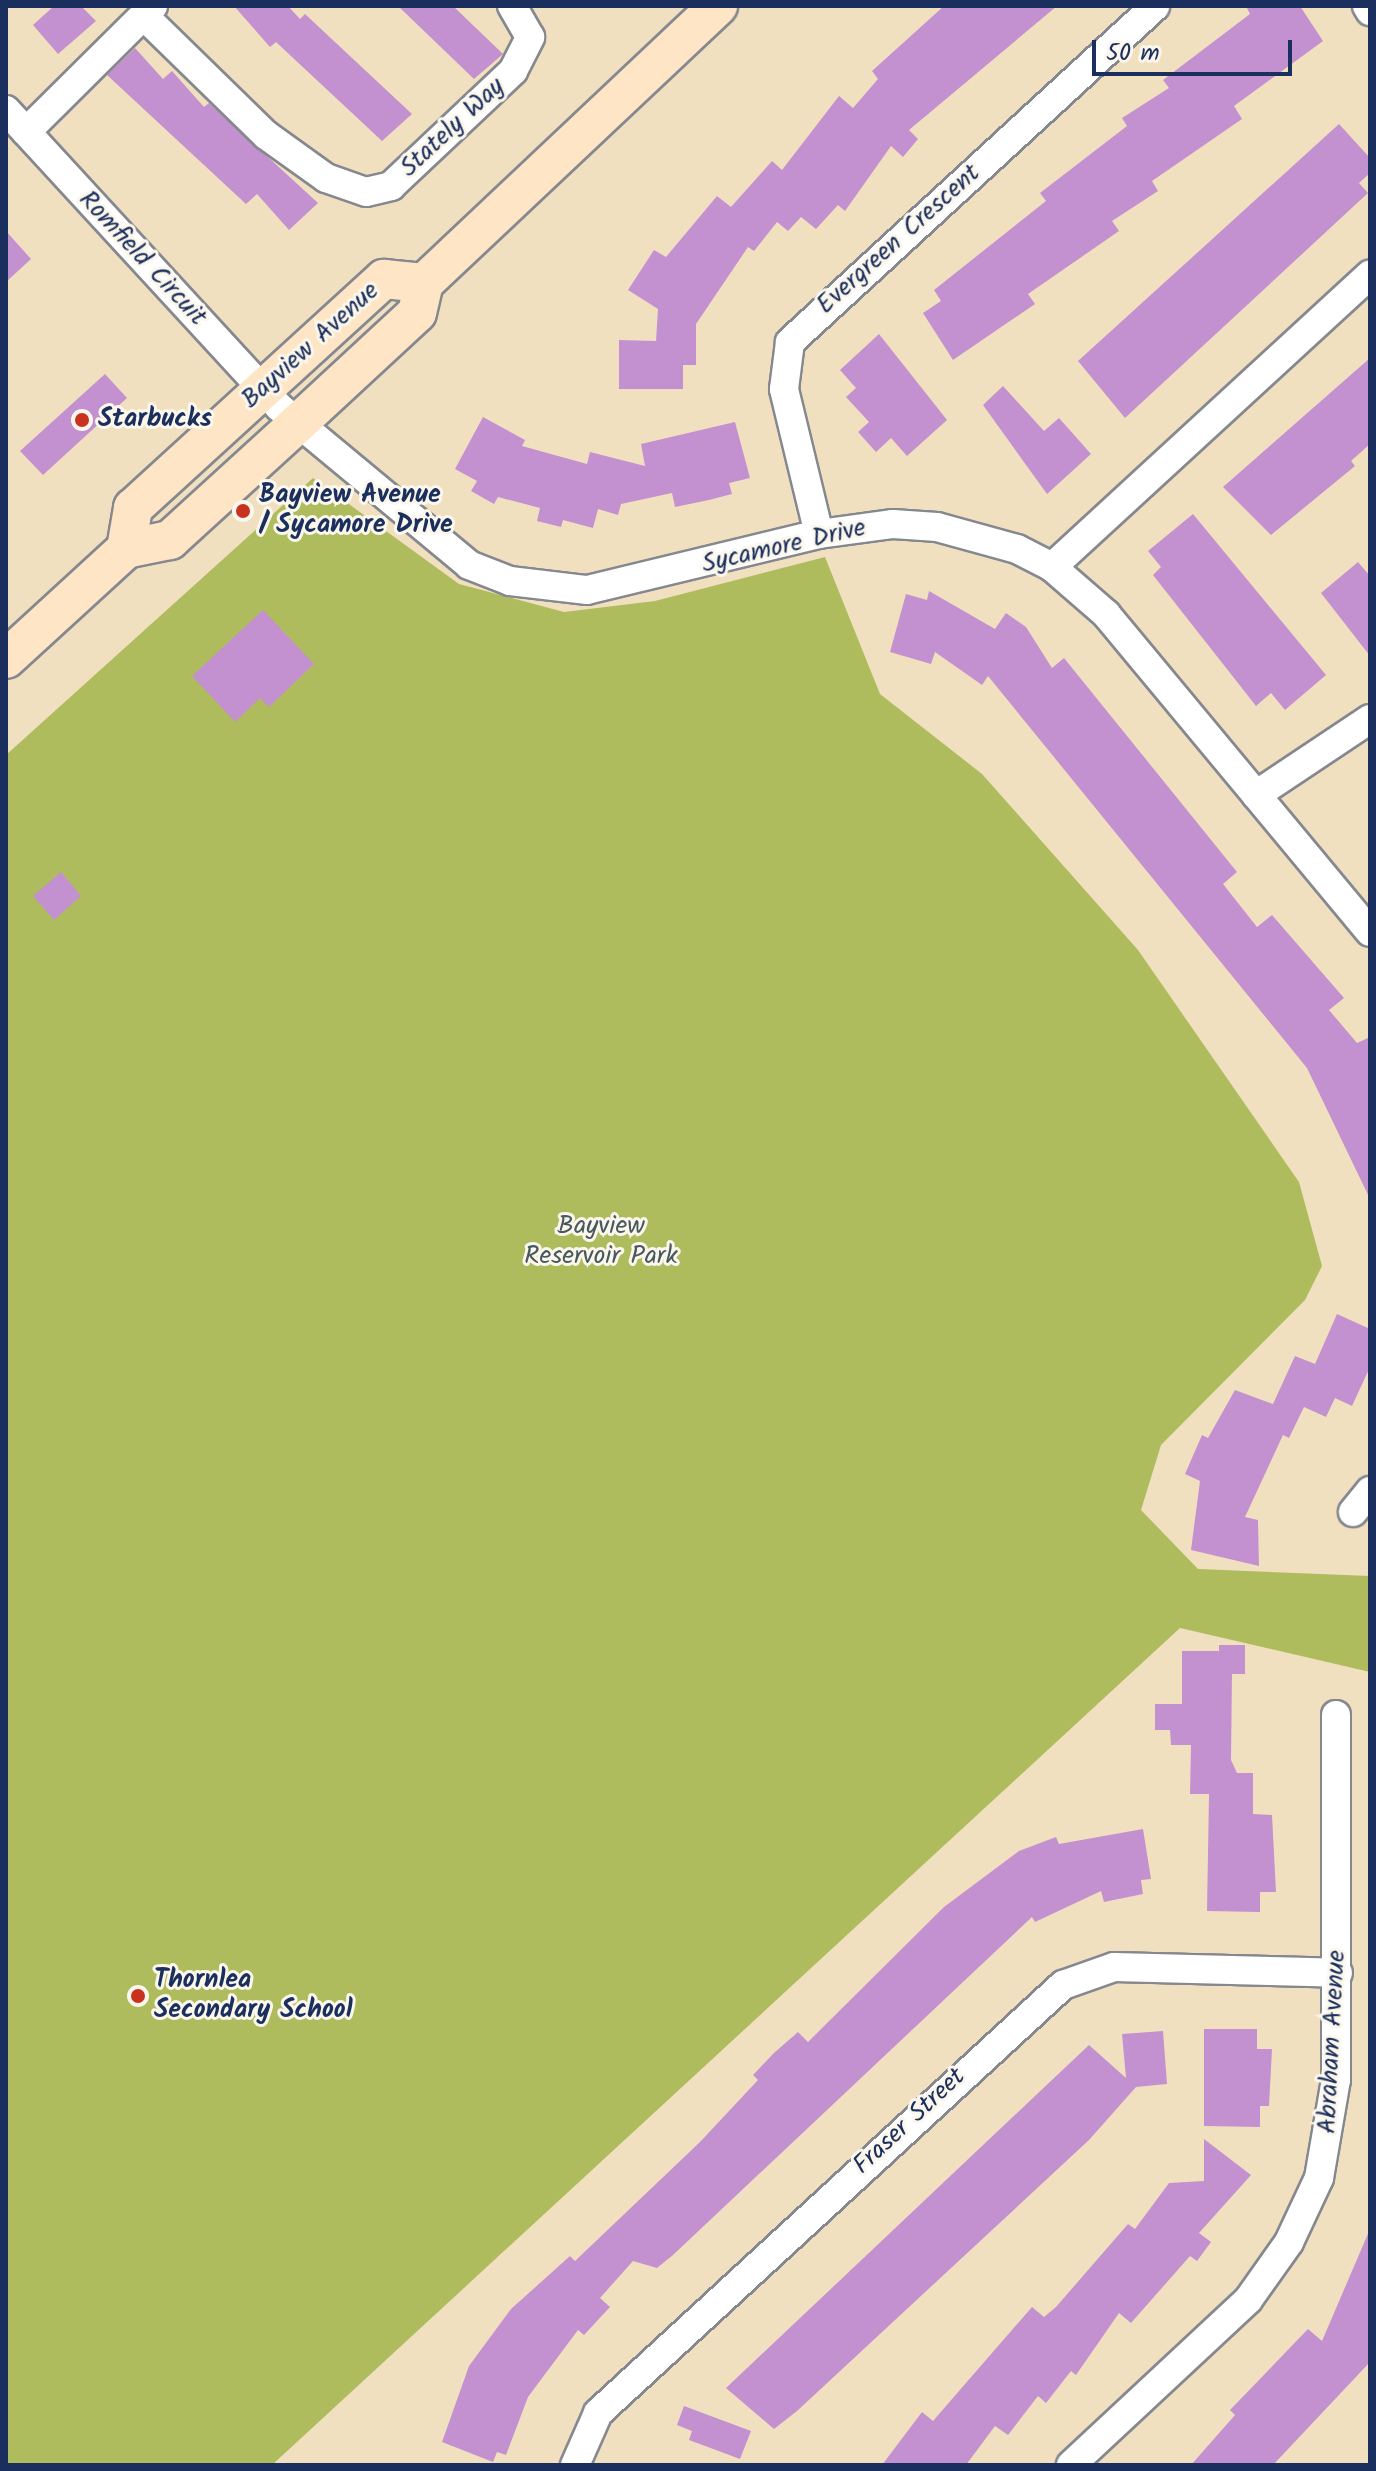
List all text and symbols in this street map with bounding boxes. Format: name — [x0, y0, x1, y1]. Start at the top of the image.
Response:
scale bar — [1096, 24, 1296, 74]
text: 50 m — [1106, 34, 1160, 73]
street label: Stately Way — [394, 72, 512, 184]
street label: Evergreen Crescent — [811, 158, 987, 322]
street label: Romfield Circuit — [71, 185, 213, 333]
street label: Bayview Avenue — [236, 276, 386, 416]
place label: Starbucks — [98, 404, 212, 436]
marker: Starbucks — [73, 411, 91, 429]
place label: Bayview Avenue / Sycamore Drive — [259, 480, 453, 542]
marker: Bayview Avenue / Sycamore Drive — [234, 502, 252, 520]
street label: Sycamore Drive — [699, 513, 869, 581]
park label: Bayview Reservoir Park — [524, 1211, 678, 1272]
street label: Abraham Avenue — [1313, 1949, 1353, 2135]
place label: Thornlea Secondary School — [154, 1965, 353, 2026]
marker: Thornlea Secondary School — [129, 1987, 147, 2005]
street label: Fraser Street — [847, 2062, 973, 2182]

